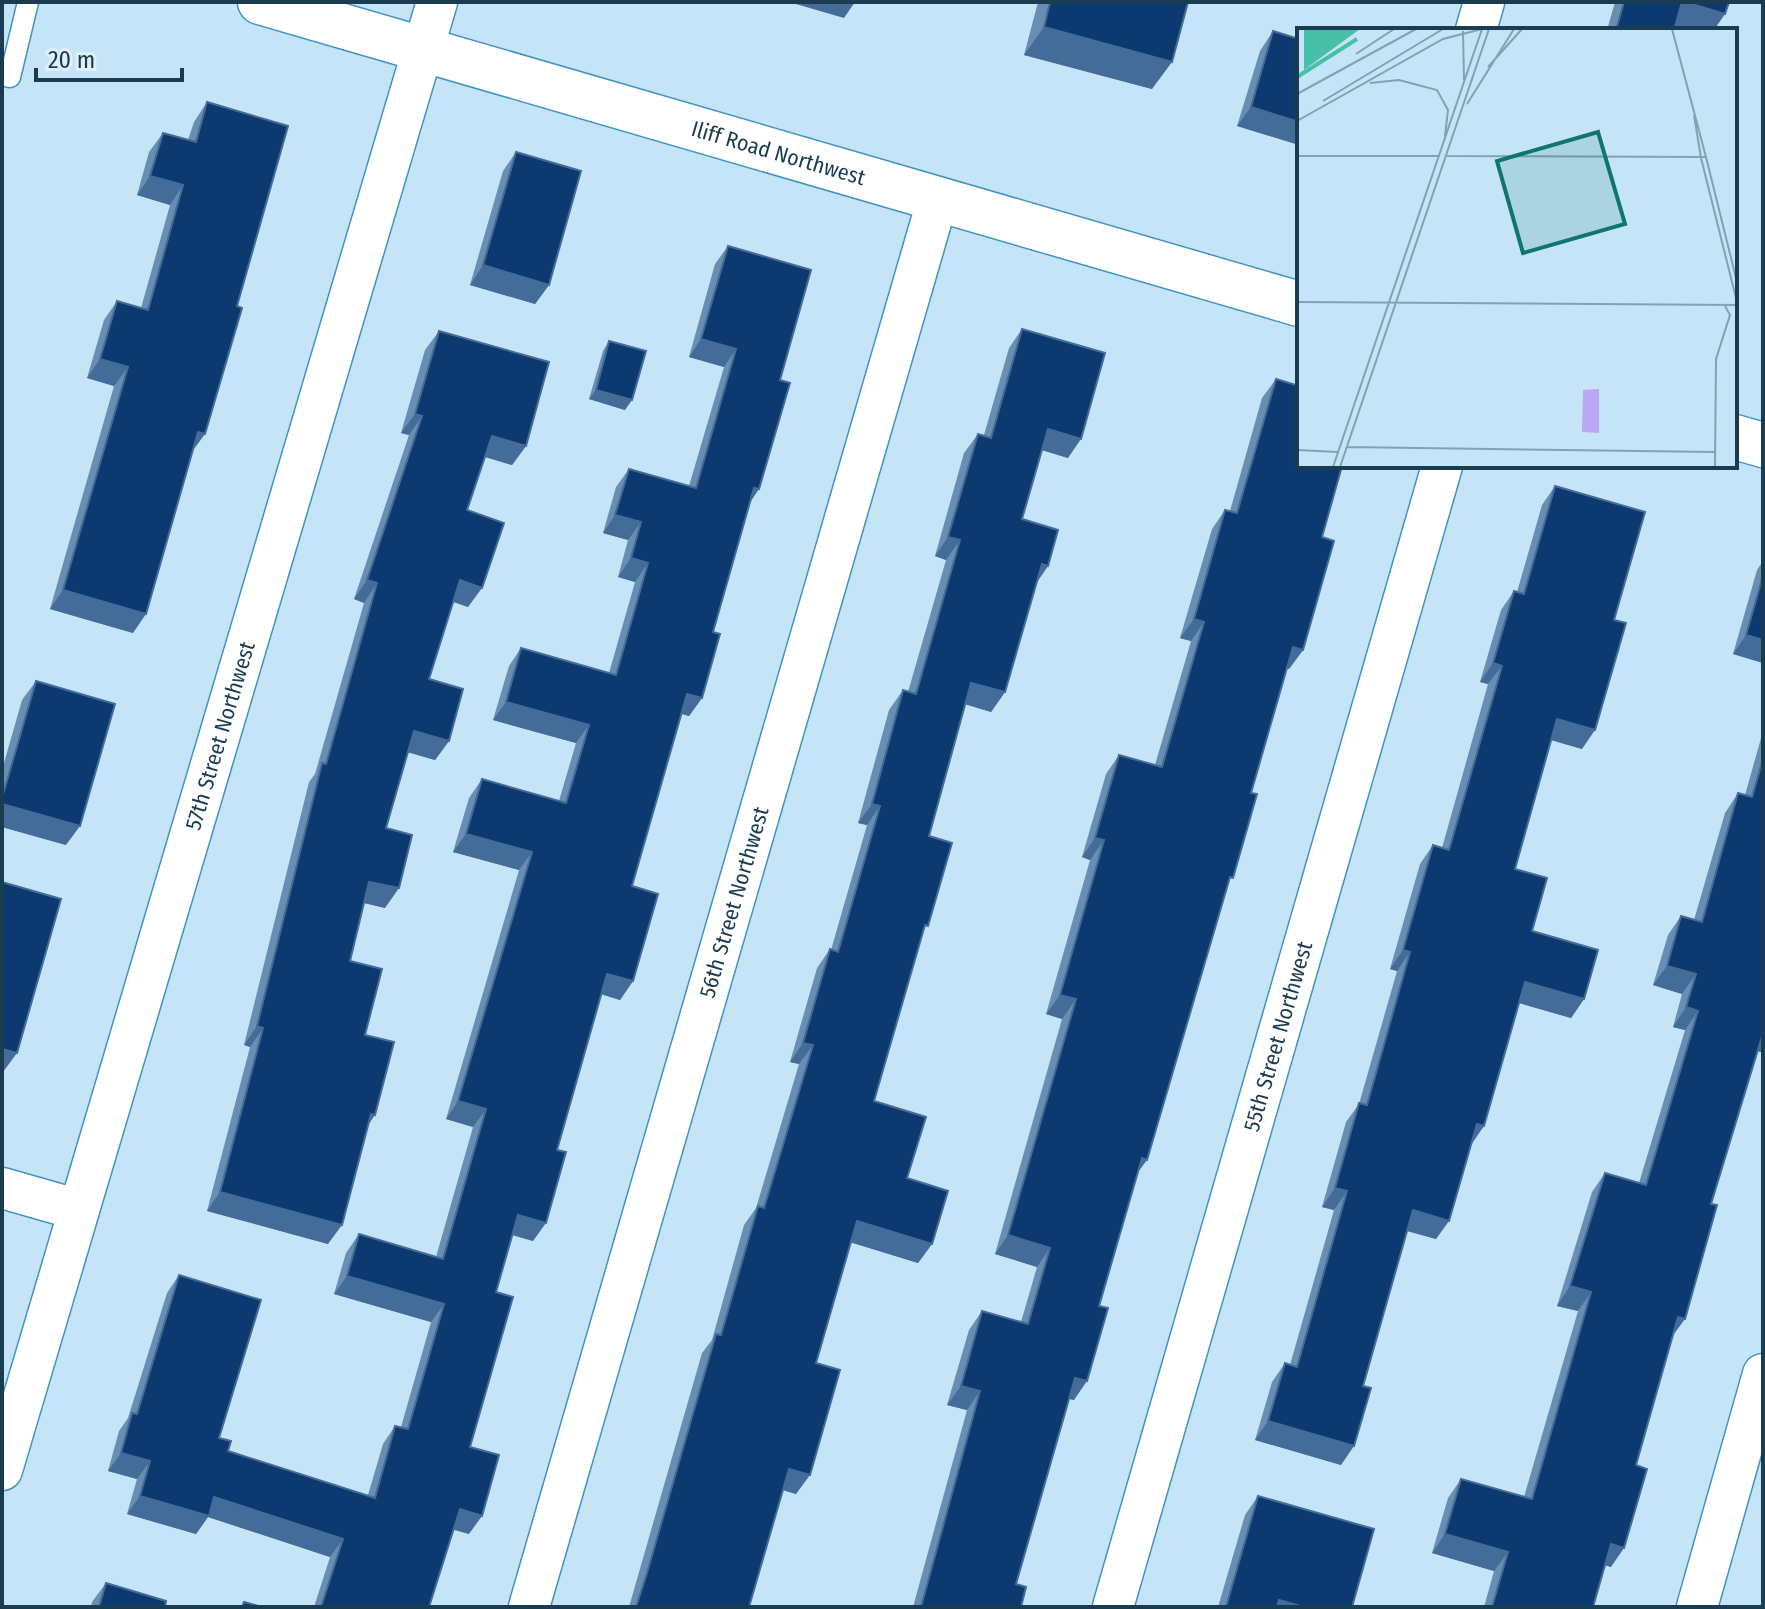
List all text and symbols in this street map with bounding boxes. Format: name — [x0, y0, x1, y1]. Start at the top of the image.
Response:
inset map — [1297, 28, 1737, 468]
scale bar — [36, 32, 182, 82]
text: 20 m — [48, 46, 95, 74]
street label: Iliff Road Northwest — [688, 115, 869, 191]
street label: 57th Street Northwest — [179, 638, 261, 833]
street label: 56th Street Northwest — [694, 803, 775, 1001]
street label: 55th Street Northwest — [1238, 937, 1318, 1135]

